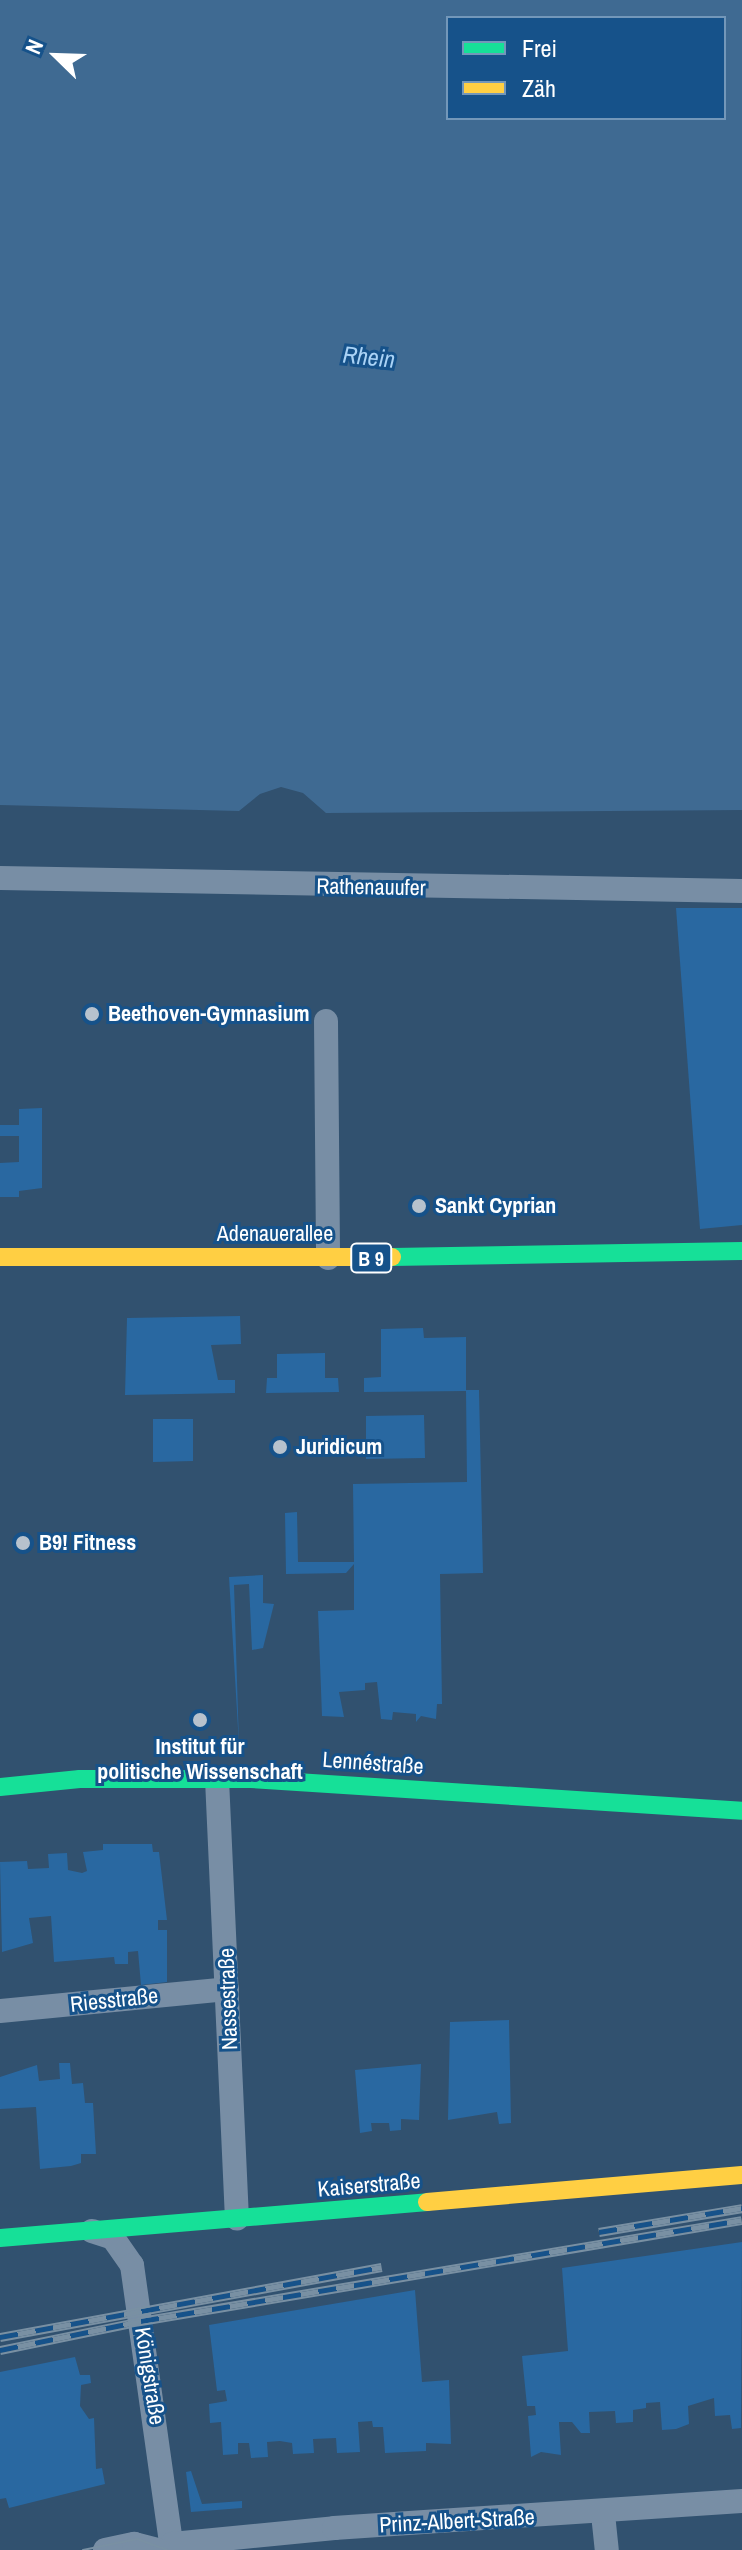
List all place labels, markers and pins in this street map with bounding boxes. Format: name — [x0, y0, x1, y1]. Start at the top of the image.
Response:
place label: Beethoven-Gymnasium — [108, 1001, 309, 1027]
marker: Beethoven-Gymnasium — [83, 1005, 101, 1023]
place label: Sankt Cyprian — [435, 1193, 556, 1219]
marker: Sankt Cyprian — [410, 1197, 428, 1215]
place label: Juridicum — [296, 1434, 382, 1460]
marker: Juridicum — [271, 1438, 289, 1456]
place label: B9! Fitness — [39, 1530, 136, 1556]
marker: B9! Fitness — [14, 1534, 32, 1552]
marker: Institut für politische Wissenschaft — [191, 1711, 209, 1729]
place label: Institut für politische Wissenschaft — [97, 1733, 303, 1784]

